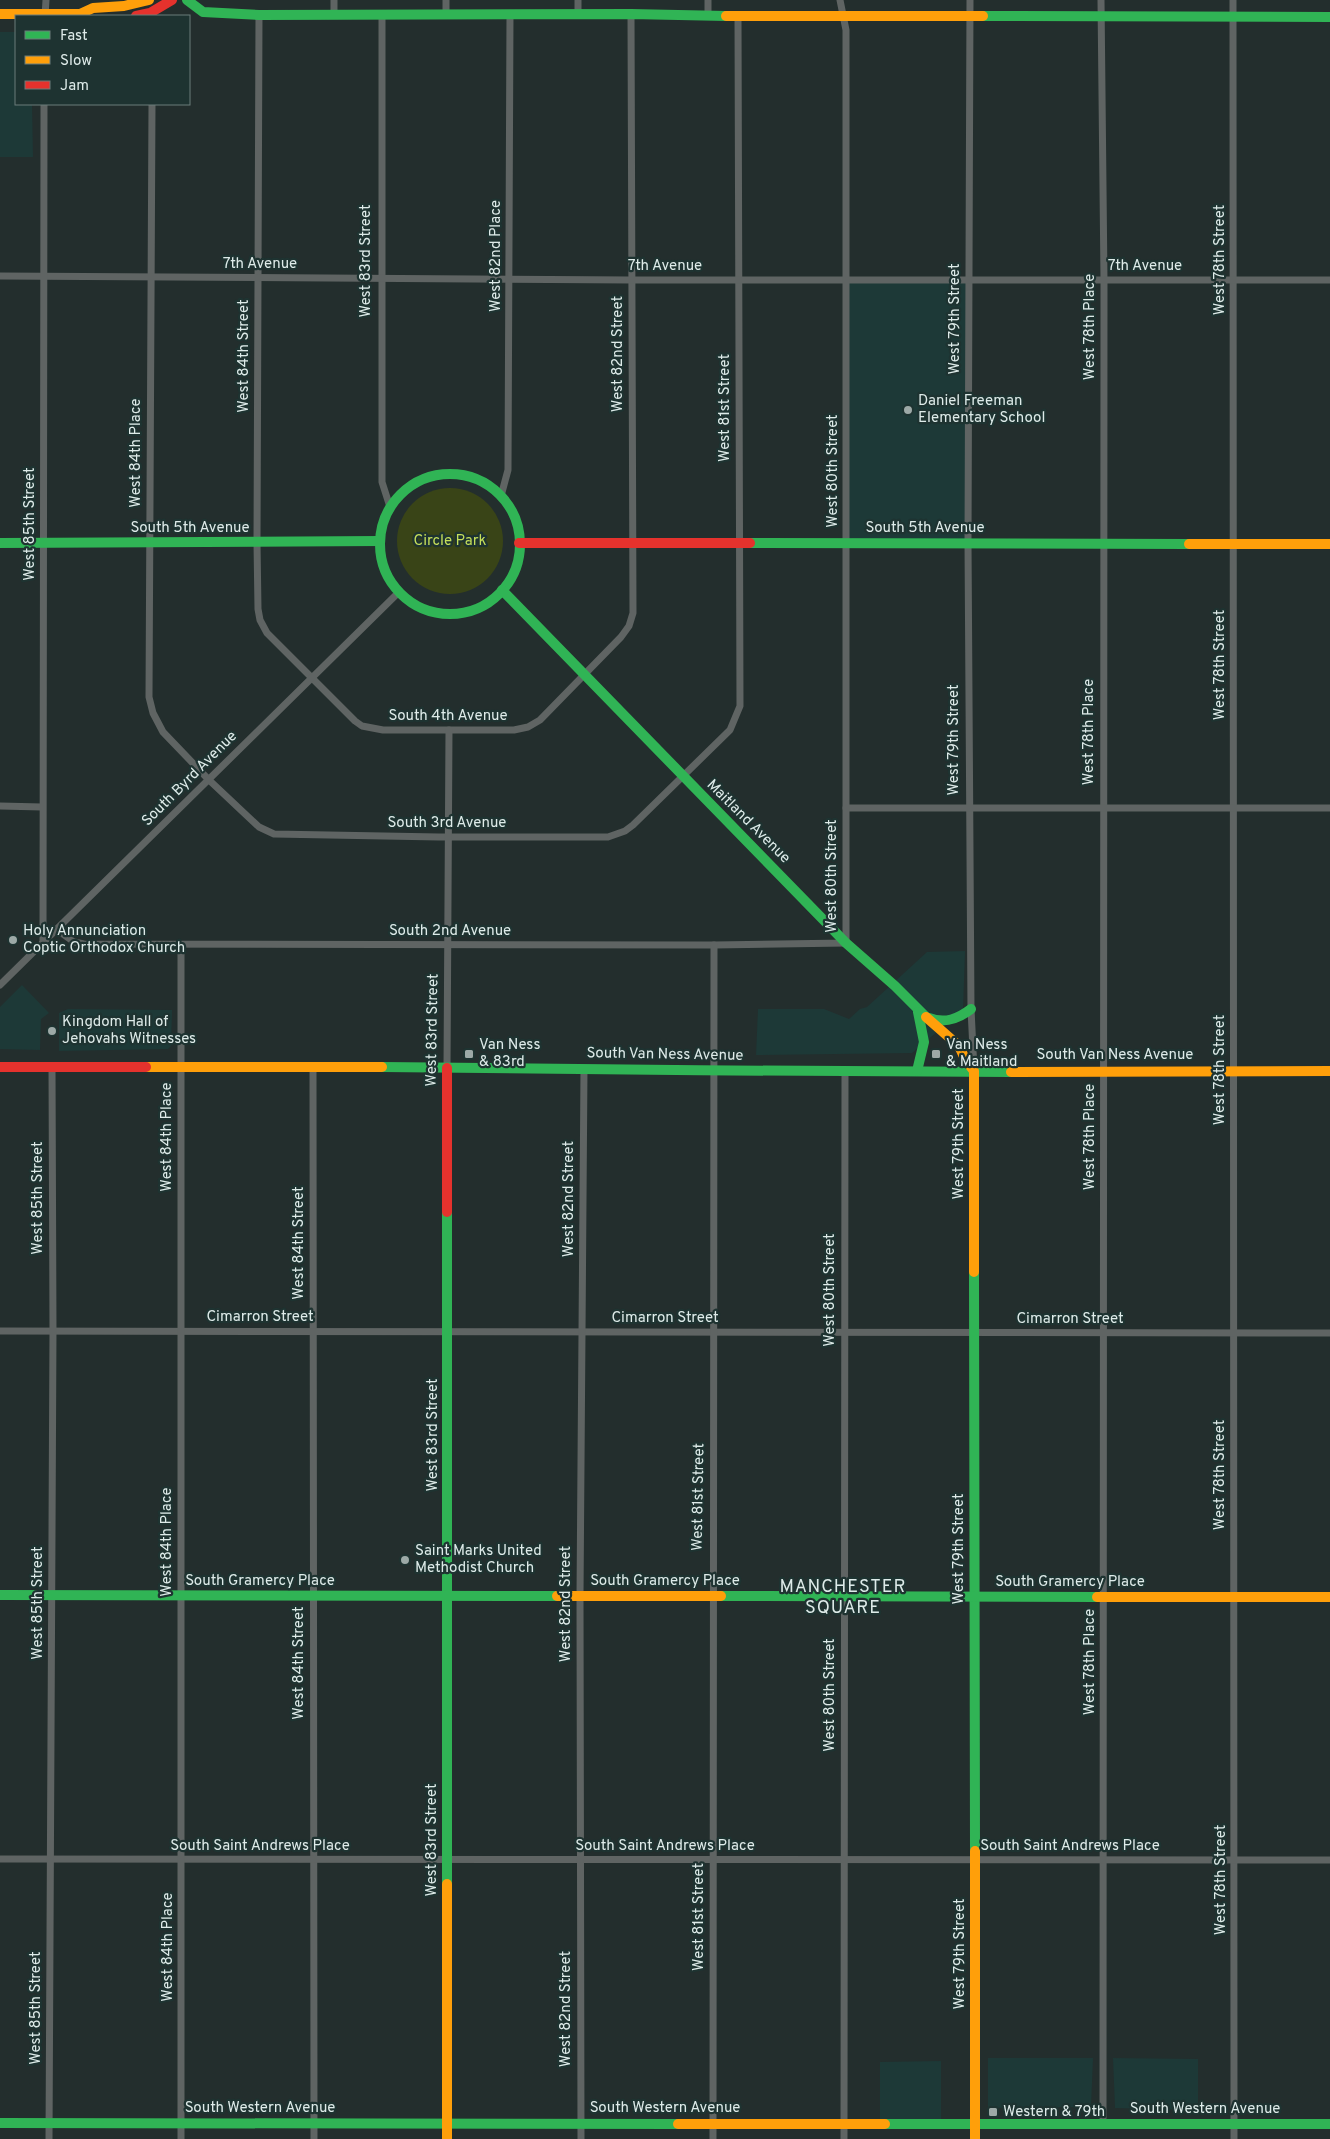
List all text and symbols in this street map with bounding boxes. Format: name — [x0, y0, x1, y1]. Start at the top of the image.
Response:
legend — [15, 15, 190, 105]
text: Fast — [60, 27, 88, 46]
text: Slow — [60, 52, 92, 71]
text: Jam — [60, 77, 89, 96]
street label: West 82nd Place — [487, 200, 506, 312]
street label: West 83rd Street — [357, 204, 376, 318]
street label: West 78th Street — [1211, 205, 1230, 315]
street label: 7th Avenue — [223, 255, 297, 274]
street label: 7th Avenue — [628, 257, 702, 276]
street label: 7th Avenue — [1108, 257, 1182, 276]
street label: West 79th Street — [946, 263, 965, 375]
street label: West 78th Place — [1081, 274, 1100, 380]
street label: West 82nd Street — [609, 296, 628, 412]
street label: West 84th Street — [235, 299, 254, 413]
street label: West 81st Street — [716, 354, 735, 462]
place label: Daniel Freeman Elementary School — [918, 392, 1045, 428]
street label: West 84th Place — [127, 398, 146, 508]
marker: Daniel Freeman Elementary School — [902, 404, 914, 416]
street label: West 80th Street — [824, 414, 843, 528]
street label: West 85th Street — [21, 467, 40, 581]
street label: South 5th Avenue — [130, 519, 250, 538]
street label: South 5th Avenue — [865, 519, 985, 538]
park label: Circle Park — [414, 532, 487, 551]
street label: West 78th Street — [1211, 610, 1230, 720]
street label: West 78th Place — [1080, 679, 1099, 785]
street label: West 79th Street — [945, 684, 964, 796]
street label: South 4th Avenue — [388, 707, 508, 726]
street label: South Byrd Avenue — [138, 727, 242, 831]
street label: Maitland Avenue — [702, 776, 794, 868]
street label: South 3rd Avenue — [388, 814, 506, 833]
street label: West 80th Street — [823, 819, 842, 933]
place label: Holy Annunciation Coptic Orthodox Church — [23, 922, 185, 958]
street label: South 2nd Avenue — [389, 922, 511, 941]
marker: Holy Annunciation Coptic Orthodox Church — [7, 934, 19, 946]
street label: West 83rd Street — [423, 973, 443, 1087]
place label: Kingdom Hall of Jehovahs Witnesses — [62, 1013, 196, 1049]
street label: West 78th Street — [1211, 1015, 1230, 1125]
marker: Kingdom Hall of Jehovahs Witnesses — [46, 1025, 58, 1037]
place label: Van Ness & 83rd — [479, 1036, 540, 1072]
place label: Van Ness & Maitland — [946, 1036, 1017, 1072]
street label: South Van Ness Avenue — [586, 1044, 744, 1066]
street label: South Van Ness Avenue — [1037, 1046, 1193, 1065]
marker: Van Ness & 83rd — [463, 1048, 475, 1060]
marker: Van Ness & Maitland — [930, 1048, 942, 1060]
street label: West 84th Place — [158, 1082, 177, 1192]
street label: West 78th Place — [1081, 1084, 1100, 1190]
street label: West 79th Street — [950, 1088, 969, 1200]
street label: West 85th Street — [29, 1141, 48, 1255]
street label: West 82nd Street — [560, 1141, 579, 1257]
street label: West 84th Street — [290, 1186, 309, 1300]
street label: West 80th Street — [821, 1233, 840, 1347]
street label: Cimarron Street — [206, 1308, 314, 1327]
street label: Cimarron Street — [611, 1309, 719, 1328]
street label: Cimarron Street — [1016, 1310, 1124, 1329]
street label: West 83rd Street — [424, 1378, 443, 1492]
street label: West 78th Street — [1211, 1420, 1230, 1530]
street label: West 81st Street — [689, 1443, 709, 1551]
street label: West 84th Place — [158, 1487, 177, 1597]
street label: West 79th Street — [950, 1493, 969, 1605]
place label: Saint Marks United Methodist Church — [415, 1542, 542, 1578]
street label: West 85th Street — [29, 1546, 48, 1660]
street label: West 82nd Street — [557, 1546, 576, 1662]
marker: Saint Marks United Methodist Church — [399, 1554, 411, 1566]
street label: South Gramercy Place — [185, 1572, 335, 1591]
street label: South Gramercy Place — [590, 1572, 740, 1591]
street label: South Gramercy Place — [995, 1573, 1145, 1592]
district label: MANCHESTER SQUARE — [780, 1576, 906, 1620]
street label: West 84th Street — [290, 1606, 309, 1720]
street label: West 78th Place — [1081, 1609, 1100, 1715]
street label: West 80th Street — [821, 1638, 840, 1752]
street label: West 83rd Street — [423, 1783, 442, 1897]
street label: West 78th Street — [1212, 1825, 1231, 1935]
street label: South Saint Andrews Place — [170, 1837, 350, 1856]
street label: South Saint Andrews Place — [575, 1837, 755, 1856]
street label: South Saint Andrews Place — [980, 1837, 1160, 1856]
street label: West 81st Street — [690, 1863, 709, 1971]
street label: West 84th Place — [159, 1892, 178, 2002]
street label: West 79th Street — [951, 1898, 970, 2010]
street label: West 85th Street — [27, 1951, 46, 2065]
street label: West 82nd Street — [557, 1951, 576, 2067]
street label: South Western Avenue — [185, 2099, 335, 2118]
street label: South Western Avenue — [590, 2099, 740, 2118]
street label: South Western Avenue — [1130, 2100, 1280, 2119]
place label: Western & 79th — [1003, 2103, 1105, 2122]
marker: Western & 79th — [987, 2106, 999, 2118]

